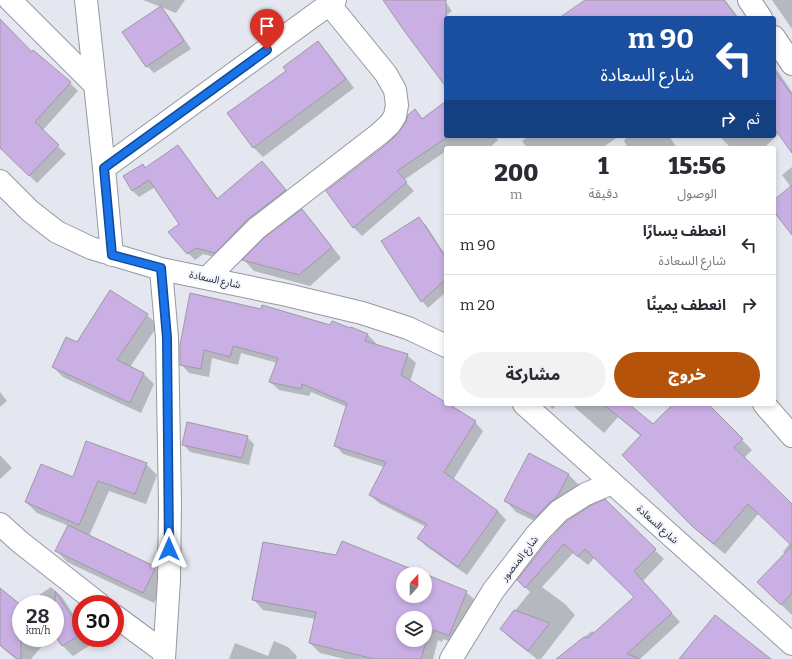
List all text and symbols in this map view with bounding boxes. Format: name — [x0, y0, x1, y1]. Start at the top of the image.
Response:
pin — [250, 9, 284, 50]
icon: arrive — [256, 15, 278, 37]
text: 90 m — [628, 22, 694, 55]
icon: left — [708, 32, 760, 84]
text: شارع السعادة — [601, 64, 694, 86]
icon: right — [717, 108, 739, 130]
text: ثم — [747, 110, 760, 128]
text: 1 — [598, 152, 609, 180]
text: 15:56 — [668, 152, 726, 180]
text: 200 — [494, 159, 538, 187]
text: دقيقة — [589, 186, 618, 201]
text: الوصول — [677, 186, 717, 201]
text: m — [510, 187, 523, 202]
text: انعطف يسارًا — [643, 222, 726, 240]
icon: left — [738, 234, 760, 256]
text: 90 m — [460, 236, 496, 254]
text: شارع السعادة — [659, 253, 726, 268]
street label: شارع السعادة — [188, 269, 242, 292]
icon: right — [738, 294, 760, 316]
text: 20 m — [460, 296, 495, 314]
text: انعطف يمينًا — [647, 296, 726, 314]
button: مشاركة — [460, 352, 606, 398]
button: خروج — [614, 352, 760, 398]
street label: شارع السعادة — [633, 503, 681, 547]
position arrow — [148, 528, 190, 570]
street label: شارع المنصور — [498, 534, 542, 585]
north arrow — [396, 567, 432, 603]
map controls — [396, 567, 432, 647]
speed limit sign: 30 — [72, 595, 124, 647]
text: 28 — [26, 604, 50, 628]
button: layers — [396, 611, 432, 647]
text: km/h — [26, 625, 50, 637]

